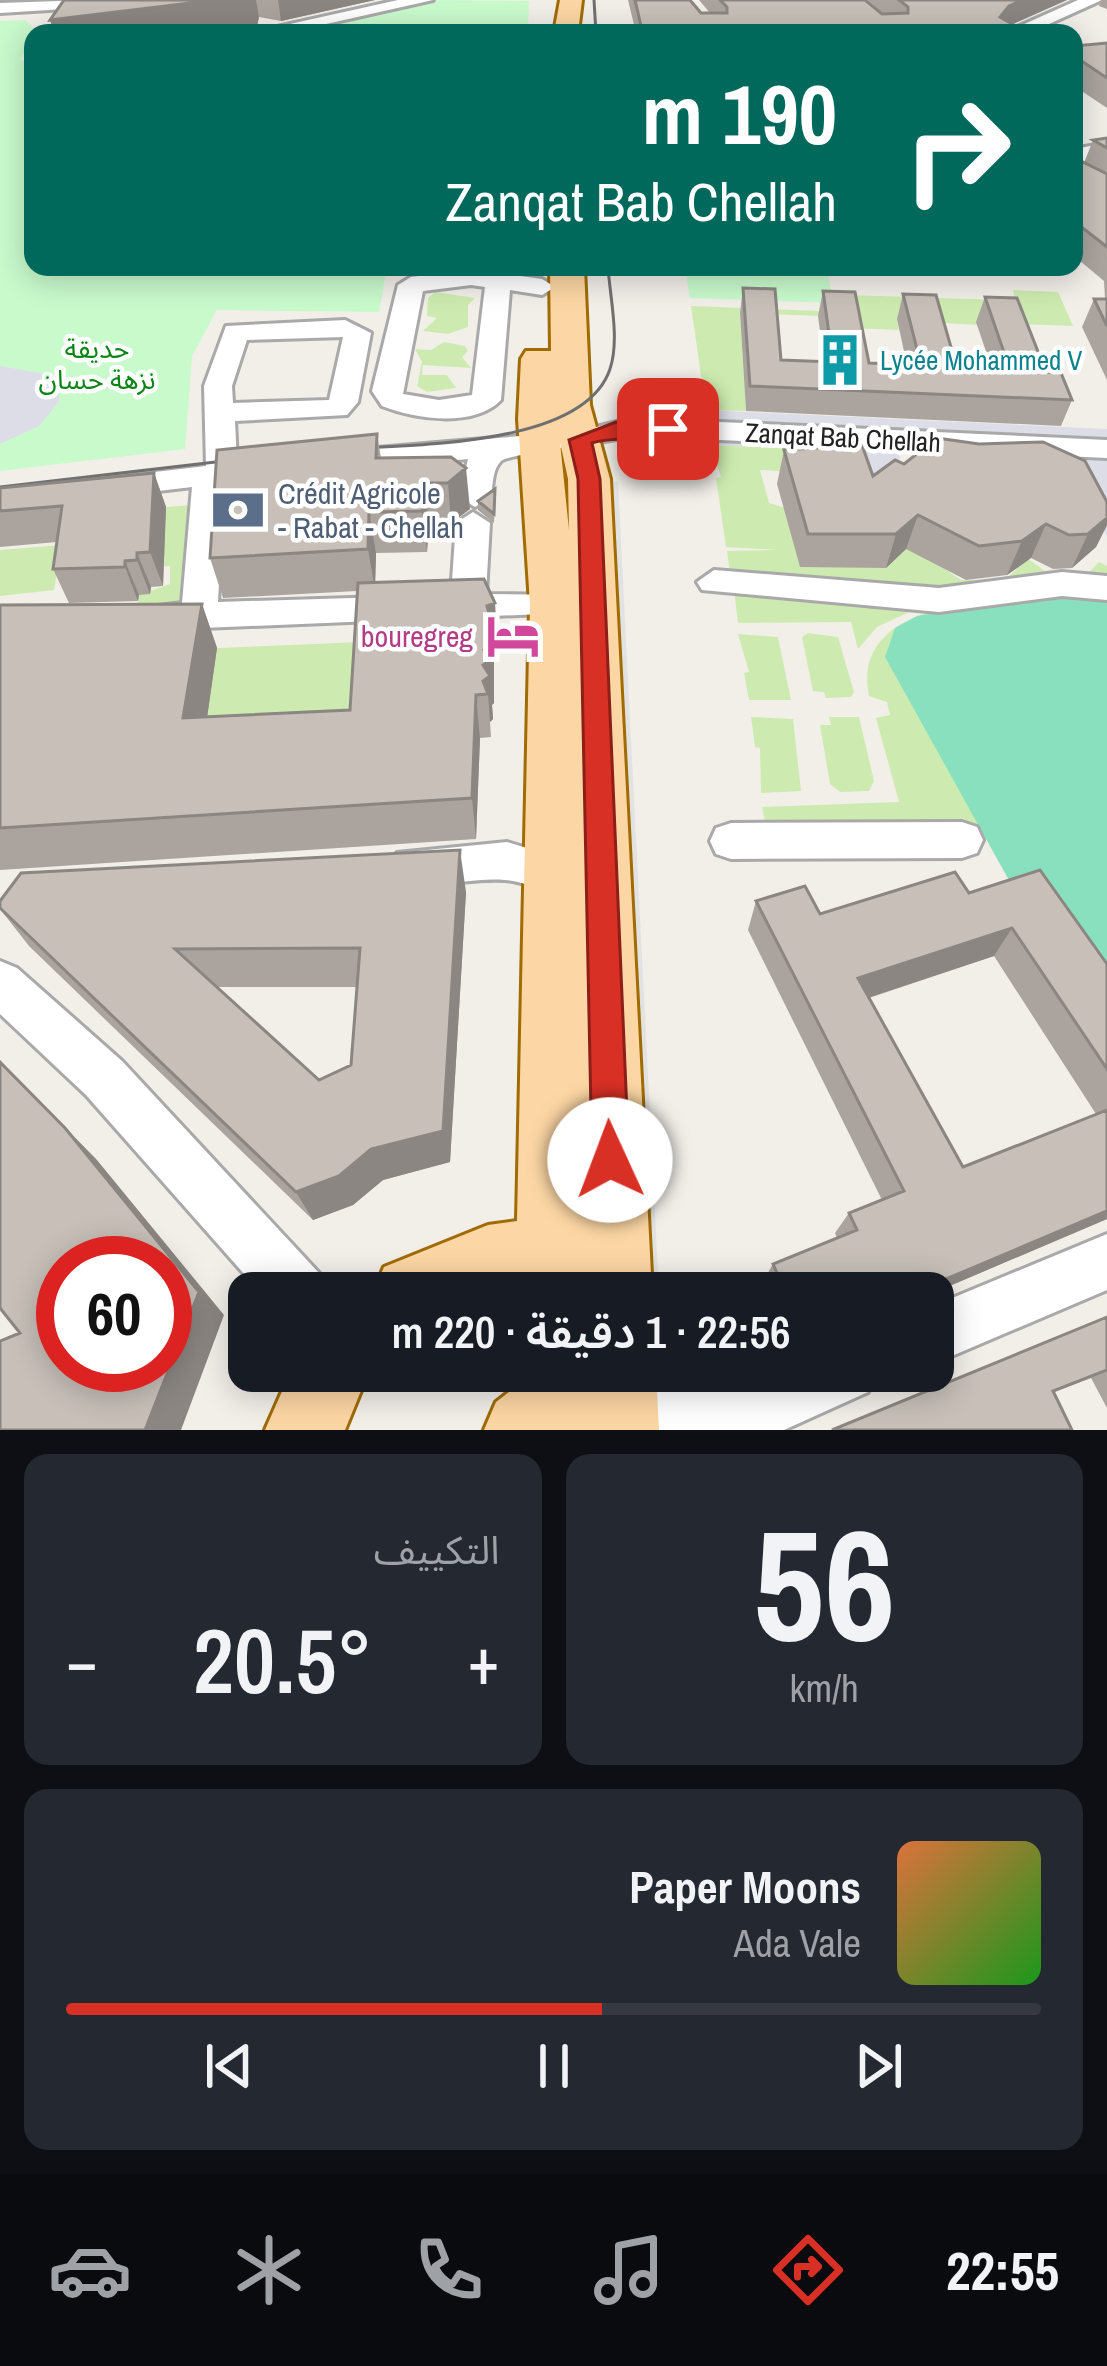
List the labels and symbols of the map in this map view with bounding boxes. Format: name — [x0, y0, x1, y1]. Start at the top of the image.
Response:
park label: حديقة نزهة حسان — [39, 330, 155, 397]
building icon: Lycée Mohammed V — [811, 331, 869, 389]
place label: Lycée Mohammed V — [880, 342, 1082, 378]
pin — [617, 378, 719, 480]
street label: Zanqat Bab Chellah — [744, 414, 942, 460]
place label: Crédit Agricole - Rabat - Chellah — [278, 473, 464, 547]
bank icon: Crédit Agricole - Rabat - Chellah — [209, 481, 267, 539]
hotel icon: bouregreg — [484, 607, 542, 665]
place label: bouregreg — [361, 616, 473, 656]
position arrow — [547, 1097, 673, 1223]
speed limit sign: 60 — [36, 1236, 192, 1392]

